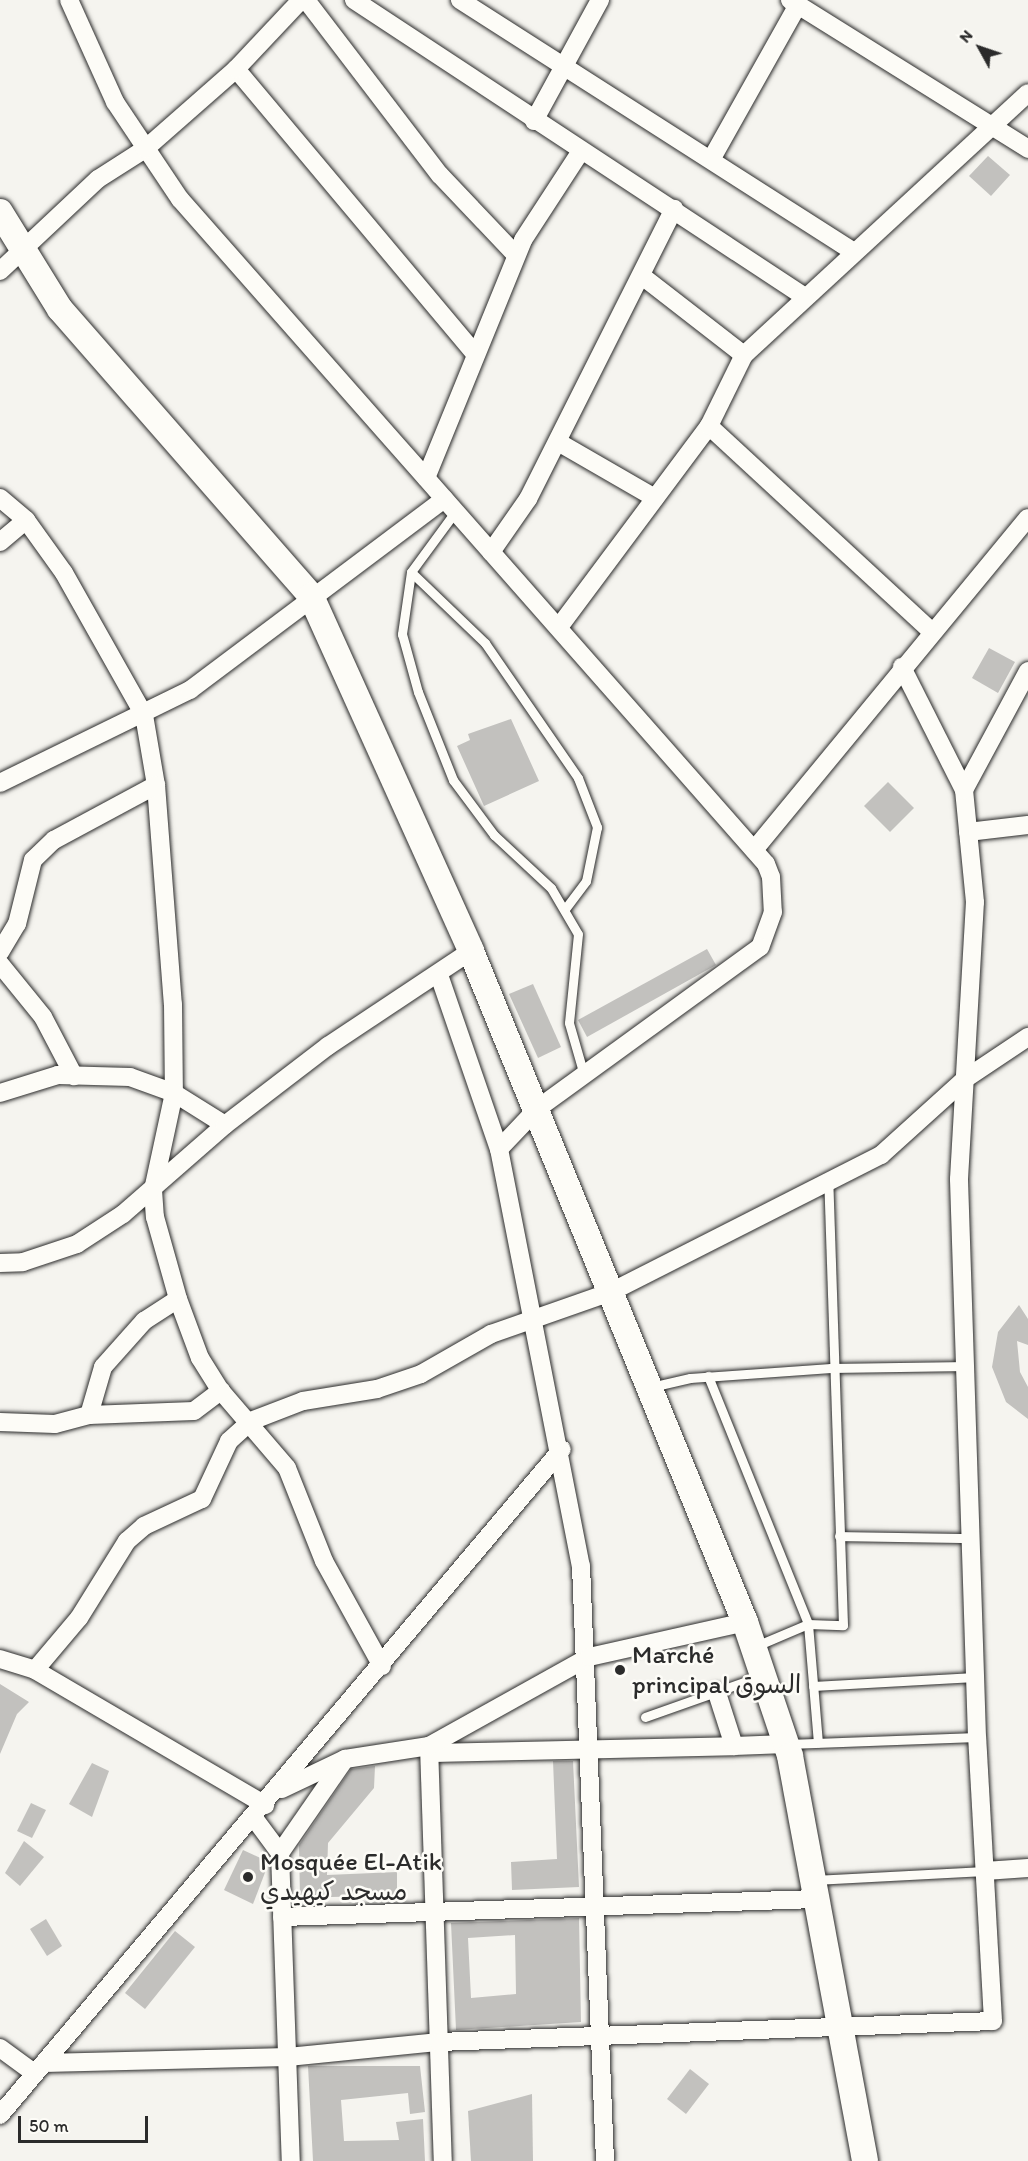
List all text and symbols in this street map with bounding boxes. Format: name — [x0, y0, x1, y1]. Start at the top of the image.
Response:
north arrow — [950, 18, 1010, 78]
text: N — [955, 26, 977, 46]
place label: Marché principal السوق — [632, 1639, 801, 1700]
marker: Marché principal السوق — [613, 1663, 627, 1677]
place label: Mosquée El-Atik مسجد كيهيدي — [260, 1846, 442, 1907]
marker: Mosquée El-Atik مسجد كيهيدي — [241, 1870, 255, 1884]
scale bar — [21, 2104, 152, 2142]
text: 50 m — [29, 2115, 69, 2137]

